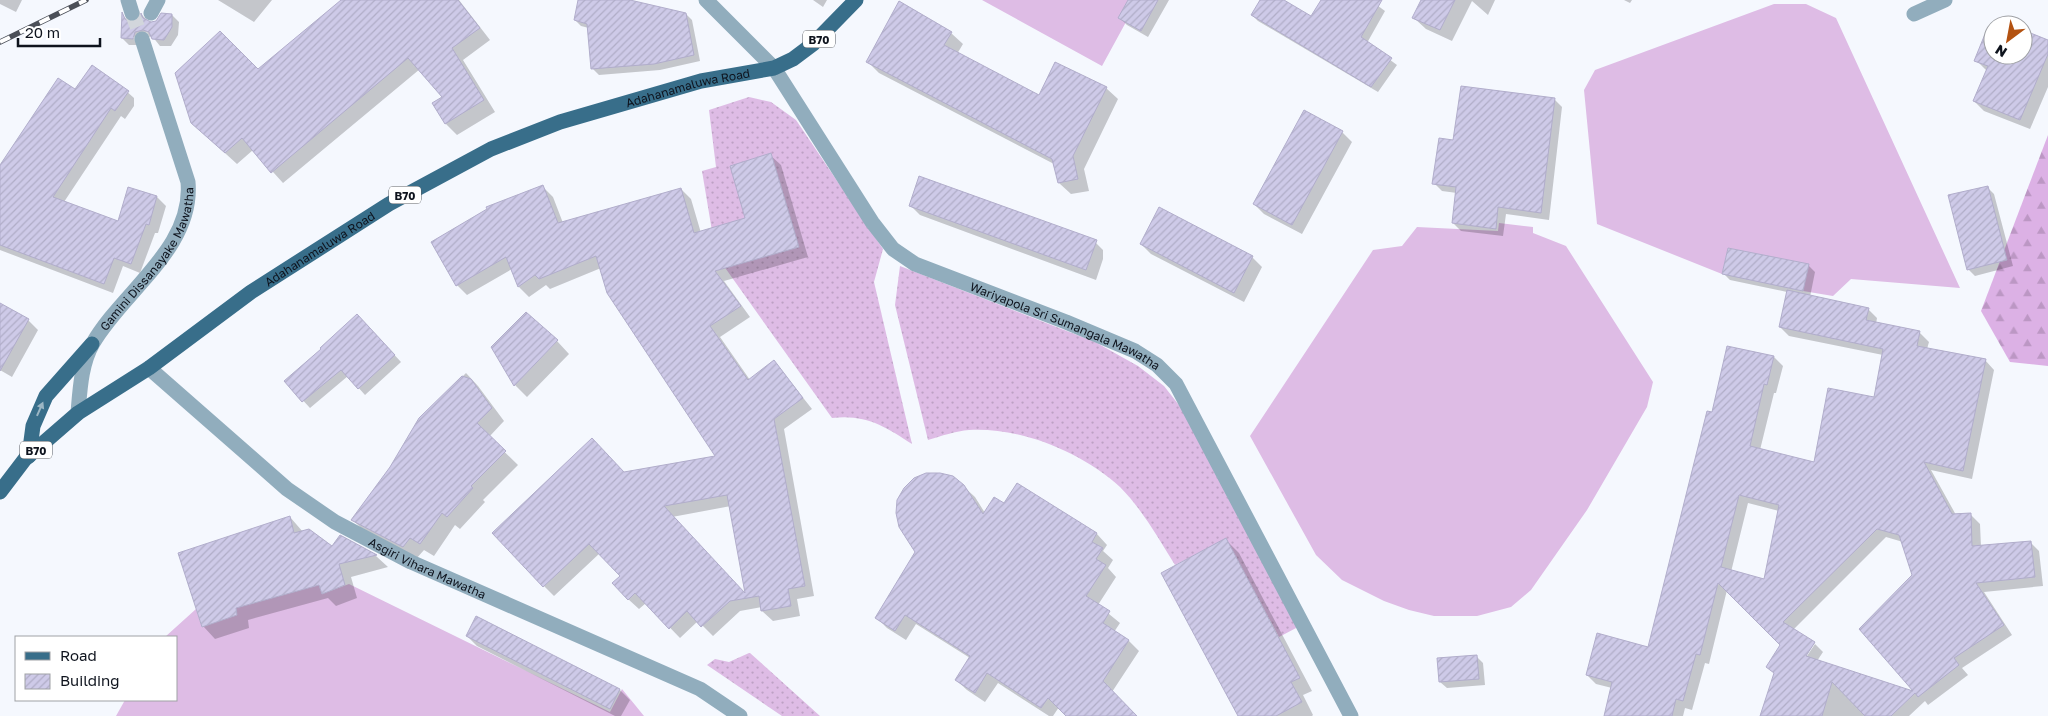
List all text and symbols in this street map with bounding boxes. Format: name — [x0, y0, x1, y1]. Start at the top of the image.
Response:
scale bar — [18, 15, 100, 47]
north arrow — [1983, 15, 2033, 65]
text: 20 m — [25, 23, 60, 41]
road number: B70 — [803, 30, 835, 48]
text: N — [1992, 41, 2010, 61]
street label: Adahanamaluwa Road — [624, 65, 751, 110]
road number: B70 — [389, 186, 421, 204]
street label: Gamini Dissanayake Mawatha — [96, 187, 196, 333]
street label: Adahanamaluwa Road — [262, 208, 377, 289]
street label: Wariyapola Sri Sumangala Mawatha — [968, 278, 1163, 373]
one-way arrow — [35, 401, 44, 416]
road number: B70 — [20, 442, 52, 458]
street label: Asgiri Vihara Mawatha — [366, 534, 488, 602]
legend — [15, 636, 178, 701]
text: Road — [60, 646, 97, 664]
text: Building — [60, 671, 120, 689]

